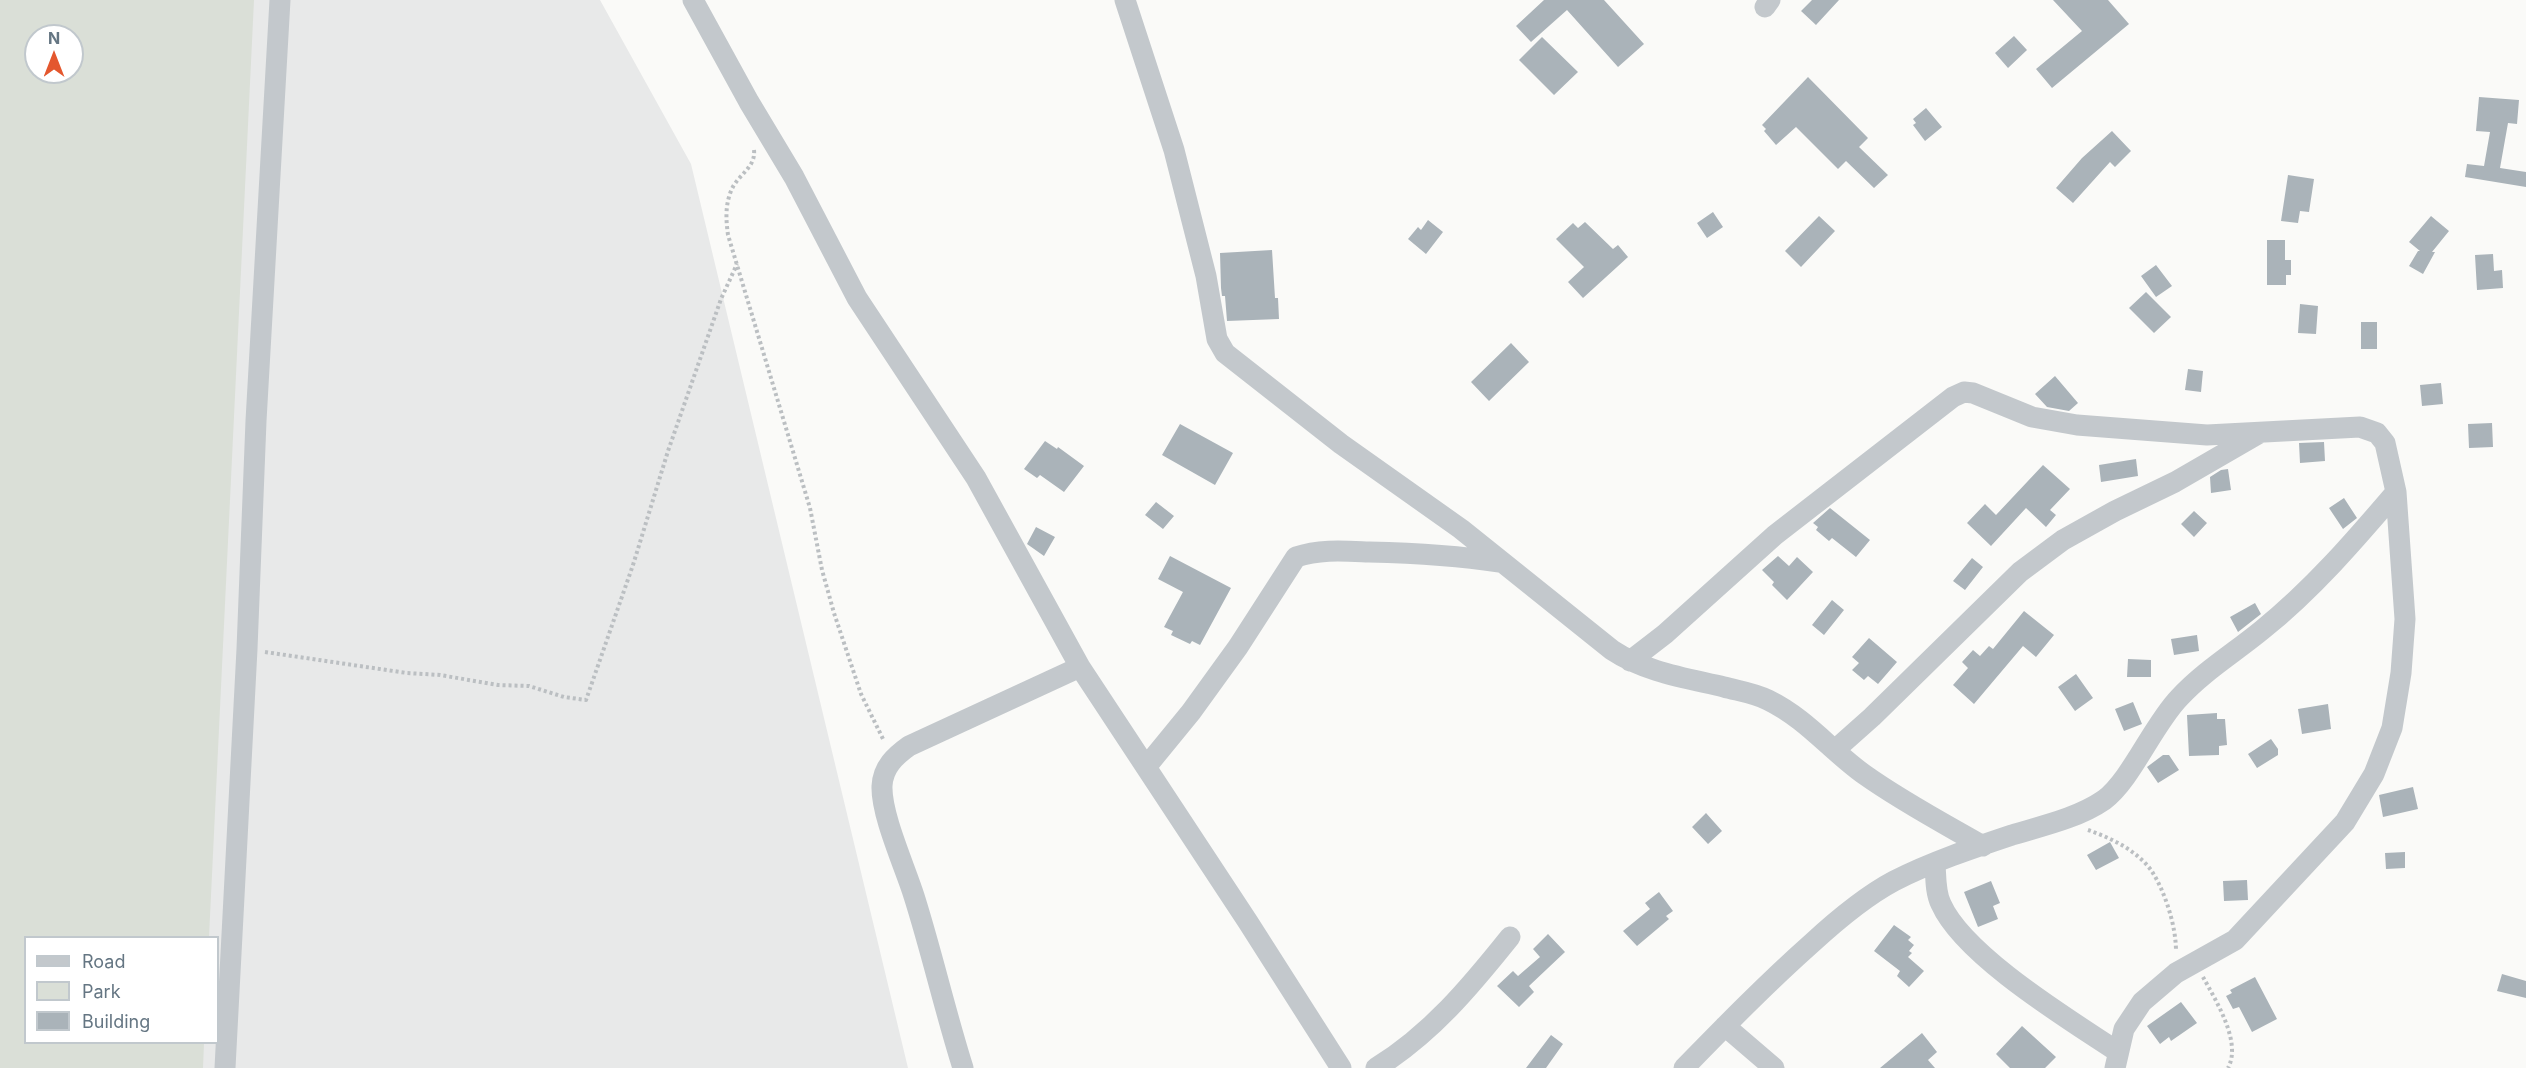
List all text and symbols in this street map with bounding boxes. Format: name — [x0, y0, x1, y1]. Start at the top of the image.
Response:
north arrow — [24, 24, 84, 84]
text: N — [48, 28, 60, 48]
legend — [24, 936, 219, 1044]
text: Road — [82, 951, 125, 972]
text: Park — [82, 981, 121, 1002]
text: Building — [82, 1011, 150, 1032]

